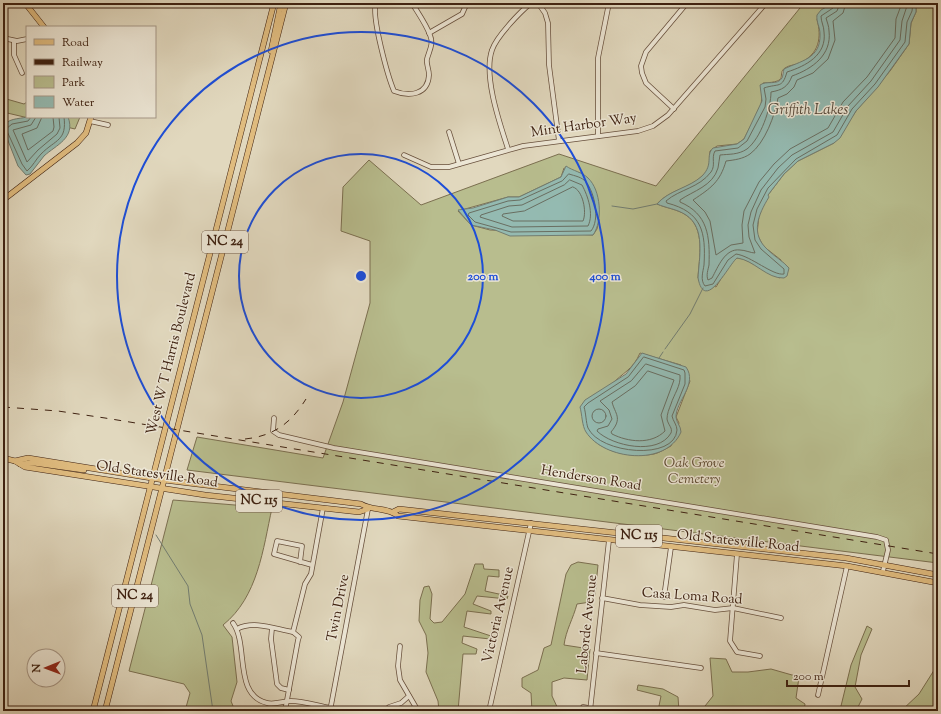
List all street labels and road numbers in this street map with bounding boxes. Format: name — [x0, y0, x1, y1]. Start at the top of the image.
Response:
street label: Mint Harbor Way — [530, 109, 638, 143]
road number: NC 24 — [202, 231, 248, 253]
street label: West W T Harris Boulevard — [142, 270, 202, 437]
street label: Old Statesville Road — [95, 457, 219, 493]
street label: Henderson Road — [539, 461, 643, 497]
road number: NC 115 — [236, 490, 282, 512]
road number: NC 115 — [616, 525, 662, 547]
street label: Old Statesville Road — [676, 526, 800, 558]
street label: Victoria Avenue — [478, 565, 520, 665]
street label: Twin Drive — [323, 573, 355, 643]
street label: Laborde Avenue — [573, 574, 603, 674]
street label: Casa Loma Road — [641, 583, 743, 611]
road number: NC 24 — [112, 585, 158, 607]

